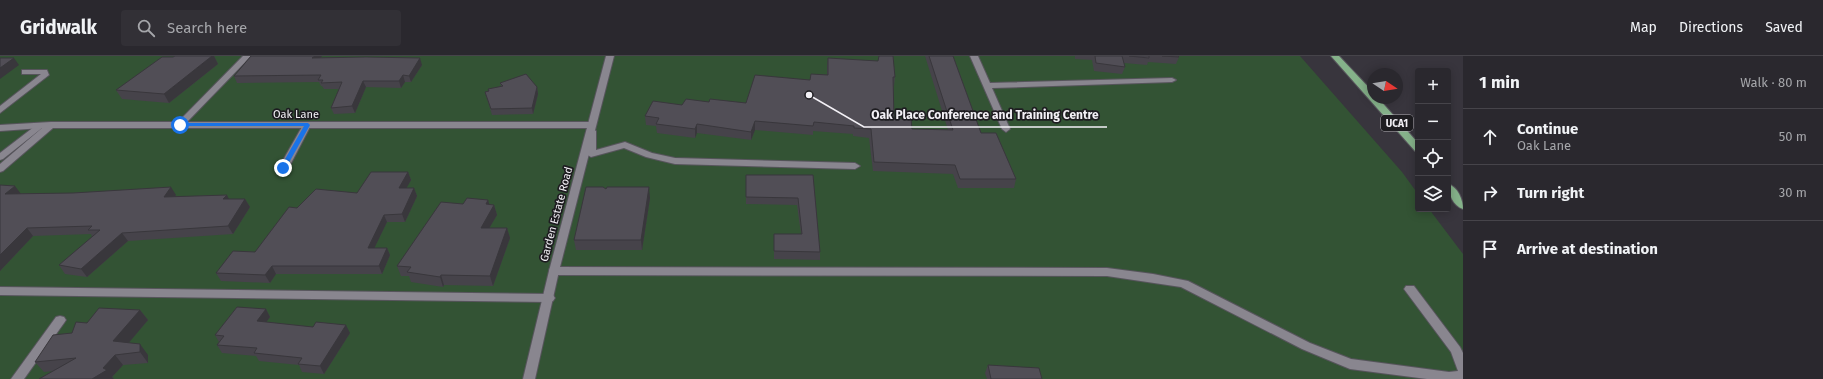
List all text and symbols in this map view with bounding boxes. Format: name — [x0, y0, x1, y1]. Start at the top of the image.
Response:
search box — [121, 10, 401, 46]
text: Gridwalk — [20, 16, 97, 39]
icon: search — [135, 17, 157, 39]
text: Search here — [167, 19, 247, 37]
text: Map — [1630, 19, 1657, 36]
text: Directions — [1679, 19, 1743, 36]
text: Saved — [1765, 19, 1803, 36]
north arrow — [1367, 68, 1403, 104]
map controls — [1415, 68, 1451, 212]
button: + — [1415, 68, 1451, 104]
text: 1 min — [1479, 72, 1520, 93]
text: Walk · 80 m — [1740, 75, 1807, 90]
callout: Oak Place Conference and Training Centre — [864, 103, 1107, 127]
button: − — [1415, 104, 1451, 140]
street label: Oak Lane — [273, 108, 319, 121]
text: Oak Place Conference and Training Centre — [871, 108, 1099, 122]
road number: UCA1 — [1381, 115, 1413, 131]
route start — [171, 116, 189, 134]
text: Continue — [1517, 120, 1578, 138]
icon: ahead — [1479, 126, 1501, 148]
text: 50 m — [1779, 129, 1807, 144]
text: Oak Lane — [1517, 138, 1571, 153]
button: locate — [1415, 140, 1451, 176]
route end — [274, 159, 292, 177]
street label: Garden Estate Road — [538, 165, 575, 263]
button: layers — [1415, 176, 1451, 212]
icon: right — [1479, 182, 1501, 204]
text: Turn right — [1517, 184, 1584, 202]
text: 30 m — [1779, 185, 1807, 200]
icon: arrive — [1479, 238, 1501, 260]
text: Arrive at destination — [1517, 240, 1658, 258]

